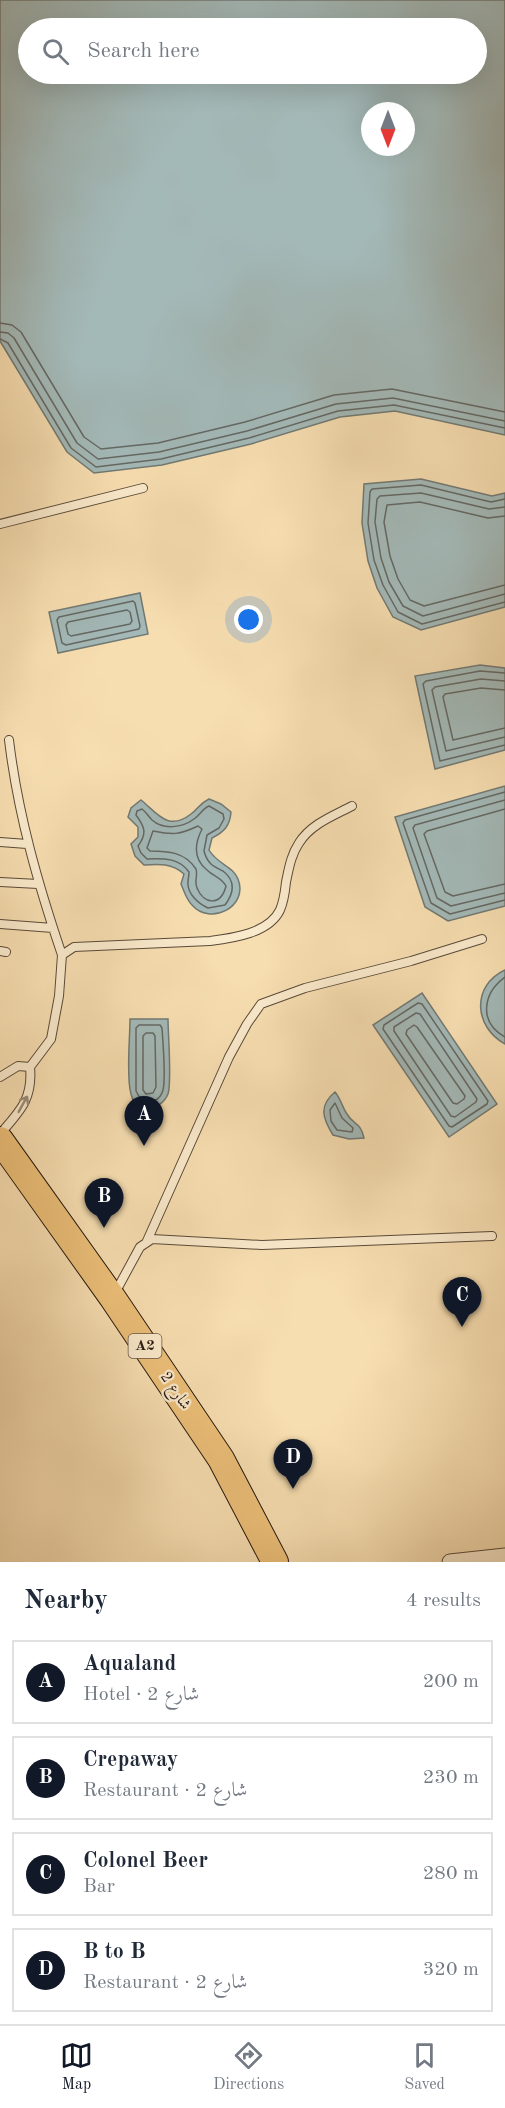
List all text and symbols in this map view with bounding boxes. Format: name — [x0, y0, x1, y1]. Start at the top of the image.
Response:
search box — [18, 18, 487, 84]
icon: search — [39, 35, 72, 68]
text: Search here — [87, 40, 200, 62]
north arrow — [361, 102, 415, 156]
your location — [234, 605, 263, 634]
one-way arrow — [17, 1096, 29, 1113]
pin: A — [124, 1096, 164, 1146]
pin: B — [84, 1178, 124, 1228]
pin: C — [442, 1278, 482, 1327]
road number: A2 — [128, 1334, 162, 1358]
street label: شارع 2 — [153, 1369, 193, 1415]
pin: D — [274, 1440, 312, 1489]
text: Nearby — [24, 1588, 108, 1614]
text: 4 results — [406, 1591, 481, 1611]
text: Aqualand — [83, 1653, 176, 1675]
text: A — [38, 1672, 53, 1692]
text: 200 m — [423, 1672, 479, 1692]
text: Hotel · شارع 2 — [83, 1685, 199, 1705]
text: Crepaway — [83, 1749, 178, 1771]
text: B — [38, 1768, 53, 1788]
text: 230 m — [423, 1768, 479, 1788]
text: Restaurant · شارع 2 — [83, 1781, 247, 1801]
text: Colonel Beer — [83, 1850, 208, 1872]
text: C — [39, 1864, 52, 1884]
text: 280 m — [423, 1864, 479, 1884]
text: Bar — [83, 1877, 115, 1897]
text: B to B — [83, 1941, 146, 1963]
text: D — [38, 1960, 53, 1980]
text: 320 m — [423, 1960, 479, 1980]
text: Restaurant · شارع 2 — [83, 1973, 247, 1993]
tab: Map — [60, 2039, 93, 2095]
tab: Directions — [213, 2039, 284, 2095]
tab: Saved — [404, 2039, 445, 2095]

